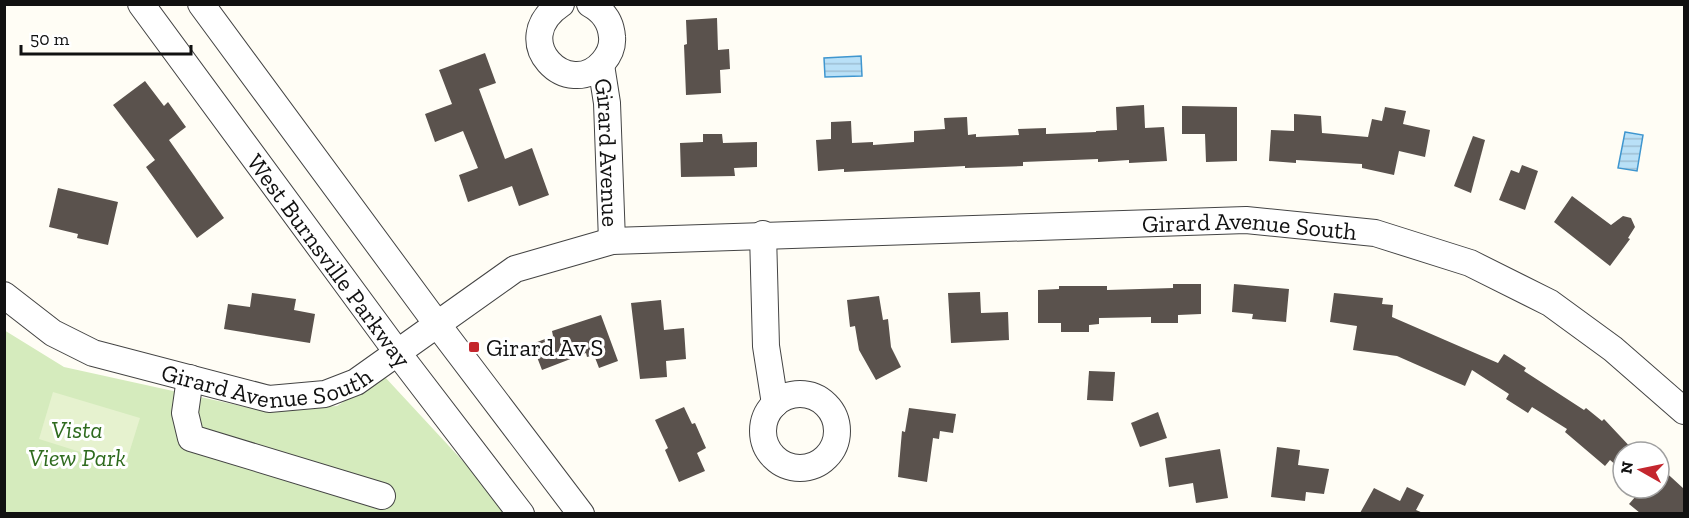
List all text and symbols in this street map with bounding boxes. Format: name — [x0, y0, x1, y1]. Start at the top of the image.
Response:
scale bar — [21, 18, 190, 56]
text: 50 m — [30, 28, 70, 50]
street label: Girard Avenue — [589, 76, 626, 228]
street label: West Burnsville Parkway — [241, 148, 418, 373]
street label: Girard Avenue South — [1141, 205, 1359, 246]
place label: Girard Av S — [486, 333, 603, 362]
marker: Girard Av S — [467, 340, 481, 354]
street label: Girard Avenue South — [157, 350, 373, 382]
text: Girard Avenue South — [159, 357, 378, 413]
park label: Vista View Park — [28, 415, 126, 472]
north arrow — [1611, 440, 1671, 500]
text: N — [1616, 460, 1637, 475]

